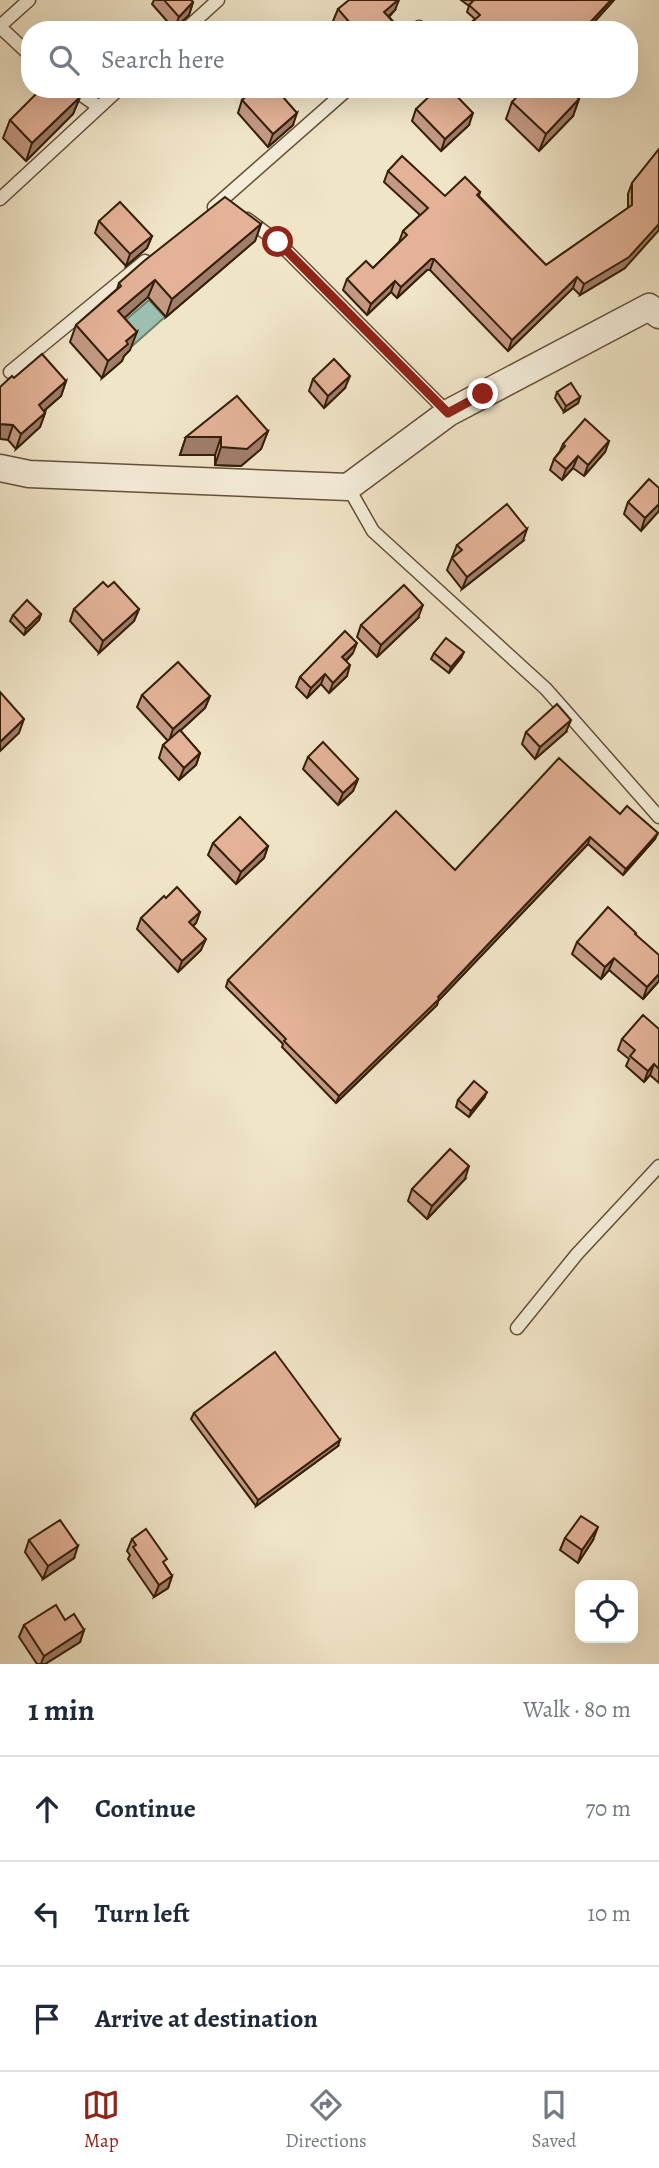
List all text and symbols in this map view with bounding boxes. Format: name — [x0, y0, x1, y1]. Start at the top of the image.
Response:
search box — [21, 21, 638, 98]
icon: search — [45, 41, 83, 79]
text: Search here — [101, 42, 225, 77]
route start — [262, 226, 293, 257]
route end — [467, 378, 498, 409]
map controls — [575, 1580, 638, 1643]
button: locate — [575, 1580, 638, 1643]
text: 1 min — [28, 1690, 95, 1730]
text: Walk · 80 m — [523, 1694, 631, 1725]
icon: ahead — [28, 1790, 66, 1828]
text: Continue — [95, 1791, 196, 1826]
text: 70 m — [585, 1793, 631, 1824]
icon: left — [28, 1895, 66, 1933]
text: Turn left — [95, 1896, 190, 1931]
text: 10 m — [587, 1898, 631, 1929]
icon: arrive — [28, 2000, 66, 2038]
text: Arrive at destination — [95, 2001, 318, 2036]
tab: Map — [82, 2086, 120, 2154]
tab: Directions — [285, 2086, 367, 2154]
tab: Saved — [532, 2086, 577, 2154]

